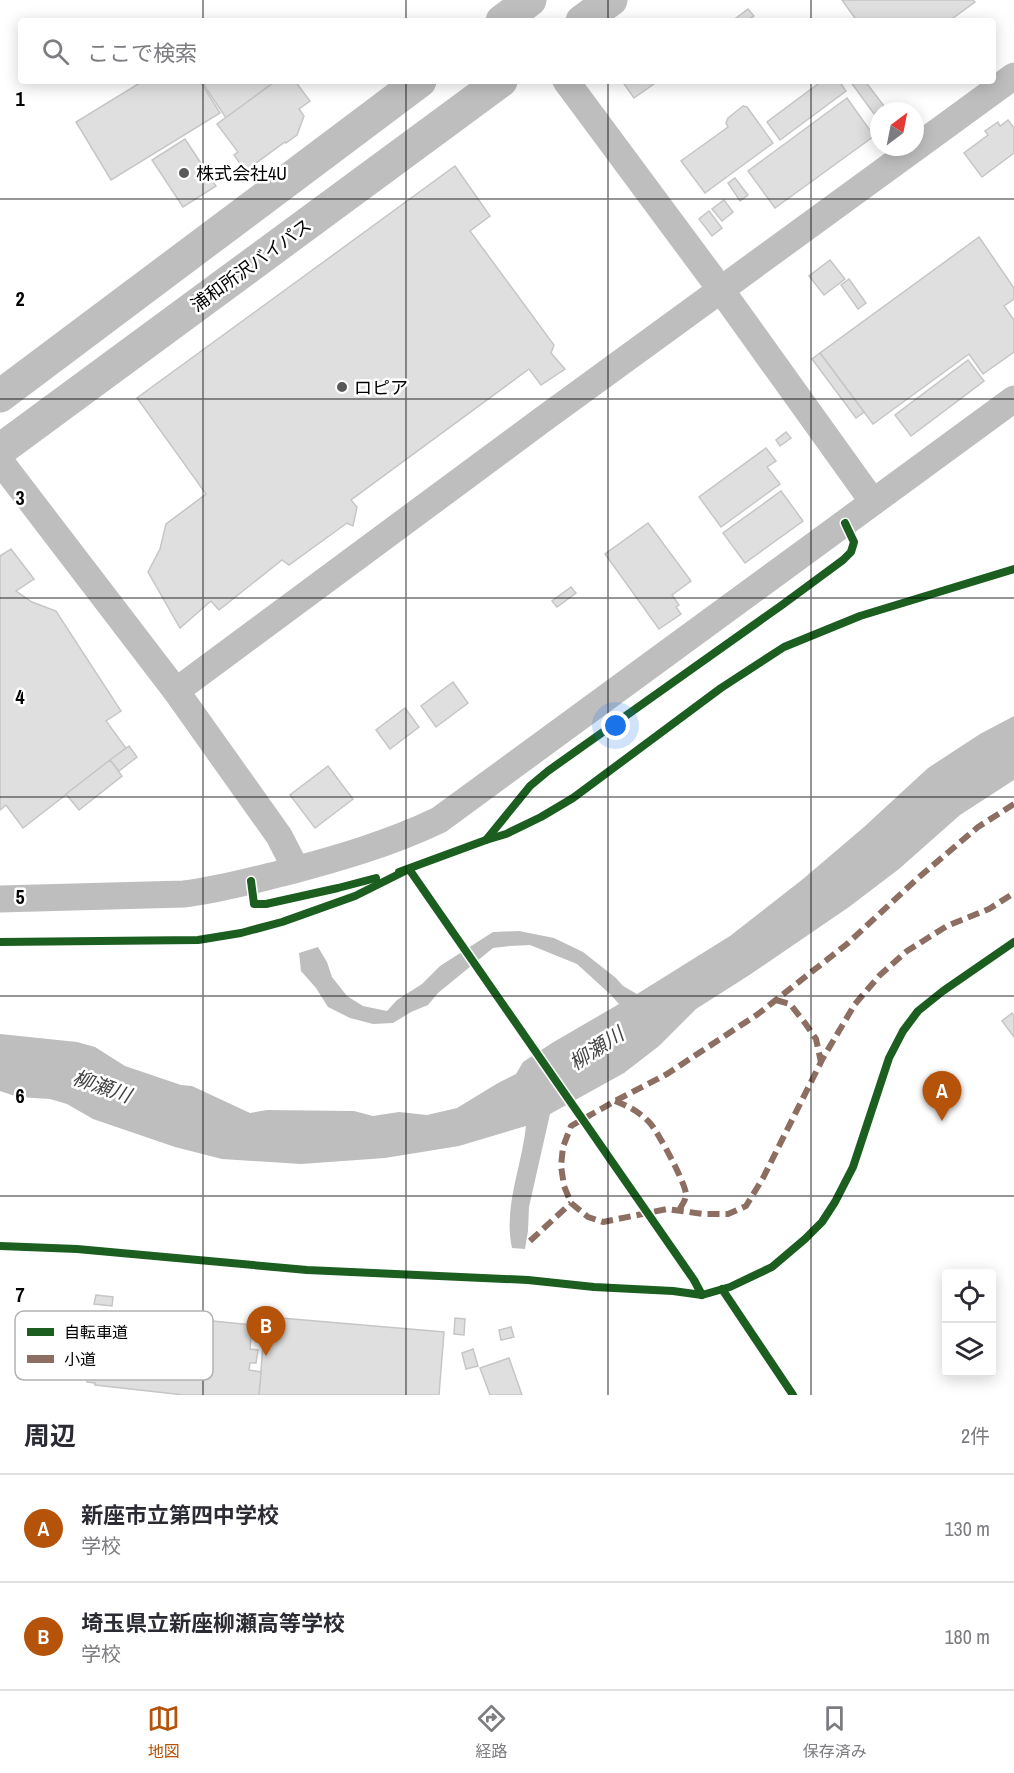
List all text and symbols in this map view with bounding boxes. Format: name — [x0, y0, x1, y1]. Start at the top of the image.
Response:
search box — [18, 18, 996, 84]
icon: search — [39, 35, 72, 68]
text: ここで検索 — [87, 38, 197, 68]
text: 1 — [15, 85, 25, 112]
north arrow — [870, 102, 924, 156]
place label: 株式会社4U — [196, 161, 287, 186]
marker: 株式会社4U — [177, 166, 191, 180]
street label: 浦和所沢バイパス — [186, 213, 316, 317]
text: 2 — [15, 285, 25, 312]
place label: ロピア — [354, 375, 408, 400]
marker: ロピア — [335, 380, 349, 394]
text: 3 — [15, 484, 25, 511]
text: 4 — [15, 683, 25, 710]
your location — [601, 711, 630, 740]
text: 5 — [15, 883, 25, 910]
water label: 柳瀬川 — [563, 1019, 630, 1076]
water label: 柳瀬川 — [69, 1063, 137, 1109]
pin: A — [922, 1072, 962, 1121]
text: 6 — [15, 1082, 25, 1109]
map controls — [942, 1269, 996, 1377]
button: locate — [942, 1269, 996, 1323]
text: 7 — [15, 1281, 25, 1308]
pin: B — [246, 1306, 286, 1356]
legend — [15, 1311, 213, 1380]
text: 自転車道 — [64, 1321, 128, 1343]
button: layers — [942, 1323, 996, 1377]
text: 小道 — [64, 1348, 96, 1370]
text: 周辺 — [24, 1418, 76, 1453]
text: 2件 — [961, 1422, 990, 1449]
text: 新座市立第四中学校 — [81, 1500, 279, 1530]
text: A — [38, 1515, 49, 1542]
text: 130 m — [944, 1515, 990, 1542]
text: 学校 — [81, 1532, 121, 1559]
text: 埼玉県立新座柳瀬高等学校 — [81, 1608, 345, 1638]
text: B — [38, 1623, 49, 1650]
text: 180 m — [944, 1623, 990, 1650]
text: 学校 — [81, 1640, 121, 1667]
tab: 地図 — [147, 1702, 180, 1762]
tab: 経路 — [475, 1702, 508, 1762]
tab: 保存済み — [803, 1702, 867, 1762]

